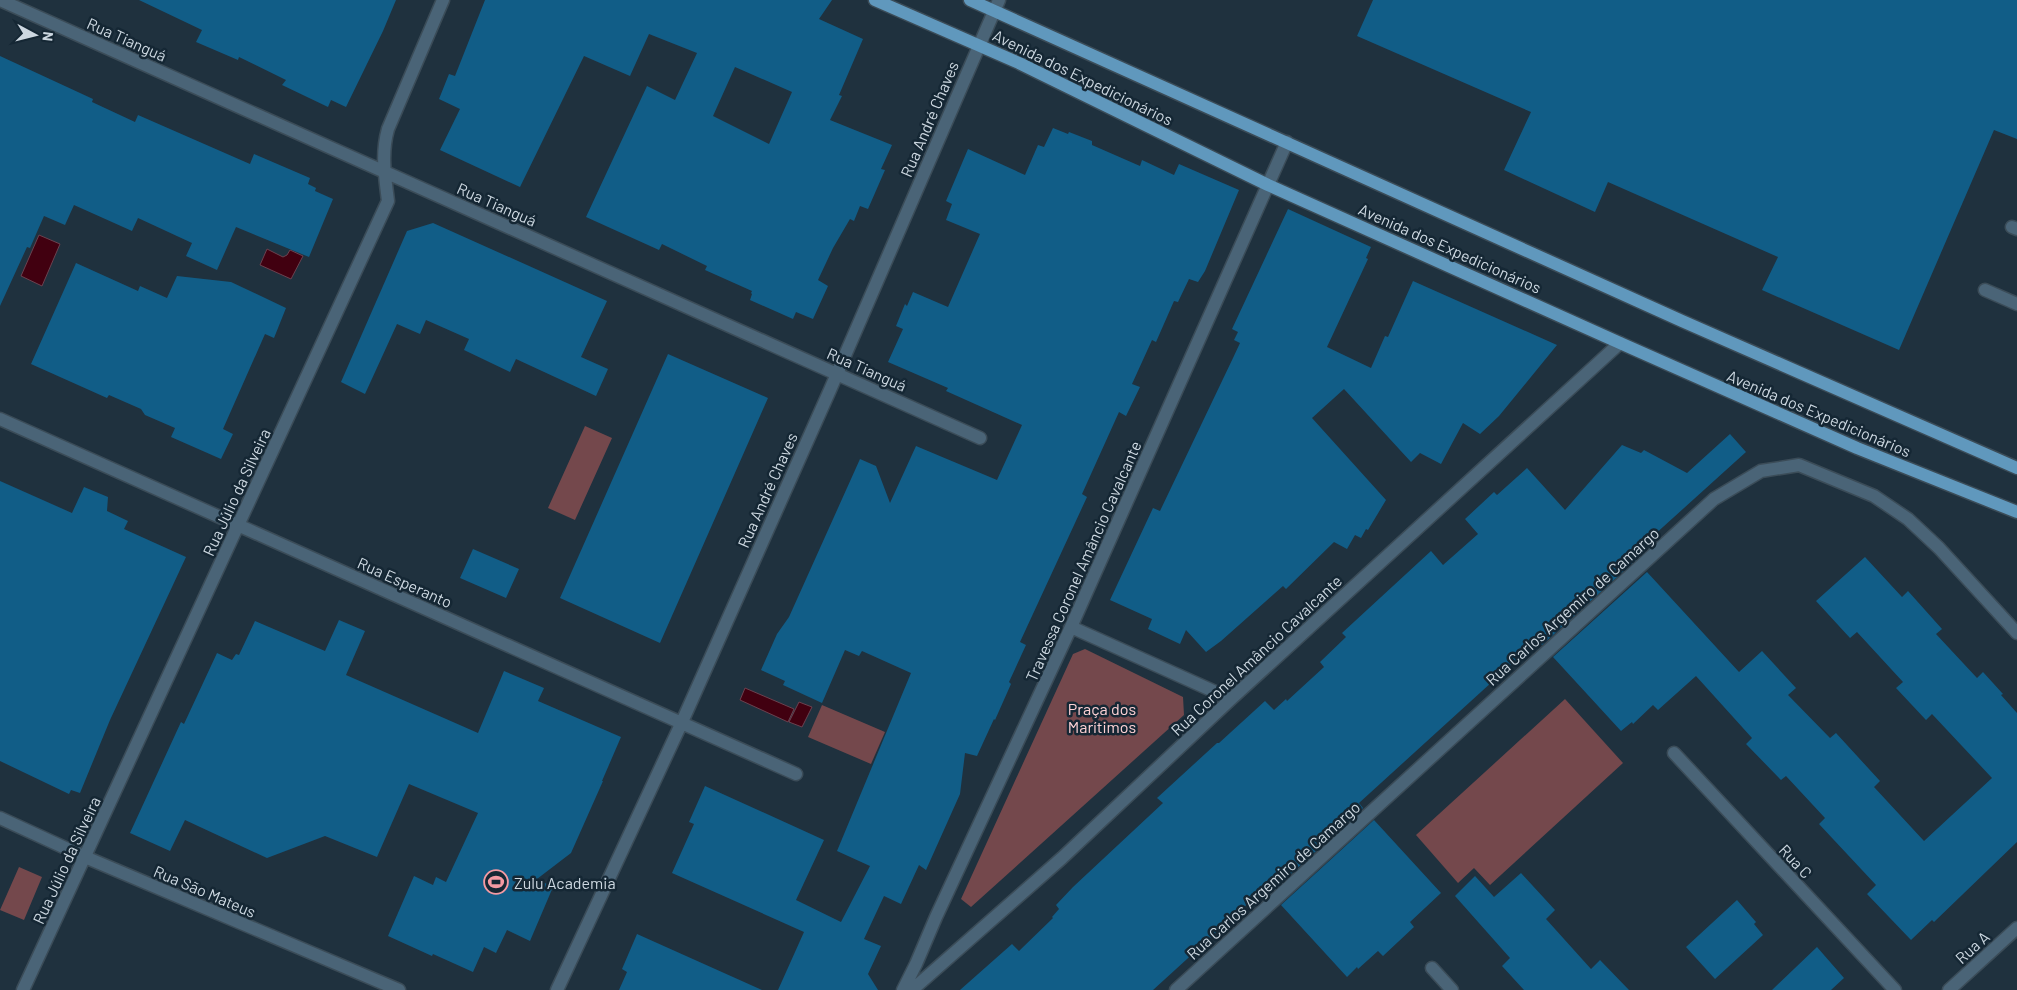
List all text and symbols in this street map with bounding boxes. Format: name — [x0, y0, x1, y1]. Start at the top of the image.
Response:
north arrow — [10, 10, 60, 60]
street label: Rua Tianguá — [84, 13, 170, 65]
street label: Avenida dos Expedicionários — [990, 25, 1176, 129]
text: N — [39, 31, 57, 42]
street label: Rua André Chaves — [896, 58, 962, 180]
street label: Rua Tianguá — [454, 178, 540, 230]
street label: Avenida dos Expedicionários — [1356, 199, 1544, 297]
street label: Rua Tianguá — [824, 343, 910, 395]
street label: Avenida dos Expedicionários — [1724, 366, 1914, 460]
street label: Rua Júlio da Silveira — [198, 425, 274, 559]
street label: Rua André Chaves — [733, 429, 801, 551]
street label: Travessa Coronel Amâncio Cavalcante — [1021, 438, 1145, 684]
street label: Rua Carlos Argemiro de Camargo — [1481, 523, 1663, 689]
street label: Rua Esperanto — [355, 553, 455, 611]
street label: Rua Coronel Amâncio Cavalcante — [1167, 571, 1345, 739]
park label: Praça dos Marítimos — [1068, 699, 1136, 736]
street label: Rua Júlio da Silveira — [28, 793, 104, 927]
street label: Rua Carlos Argemiro de Camargo — [1182, 797, 1364, 963]
street label: Rua C — [1776, 840, 1816, 882]
street label: Rua São Mateus — [151, 861, 259, 921]
sports icon: Zulu Academia — [483, 869, 509, 895]
place label: Zulu Academia — [514, 873, 616, 892]
street label: Rua A — [1951, 927, 1993, 967]

